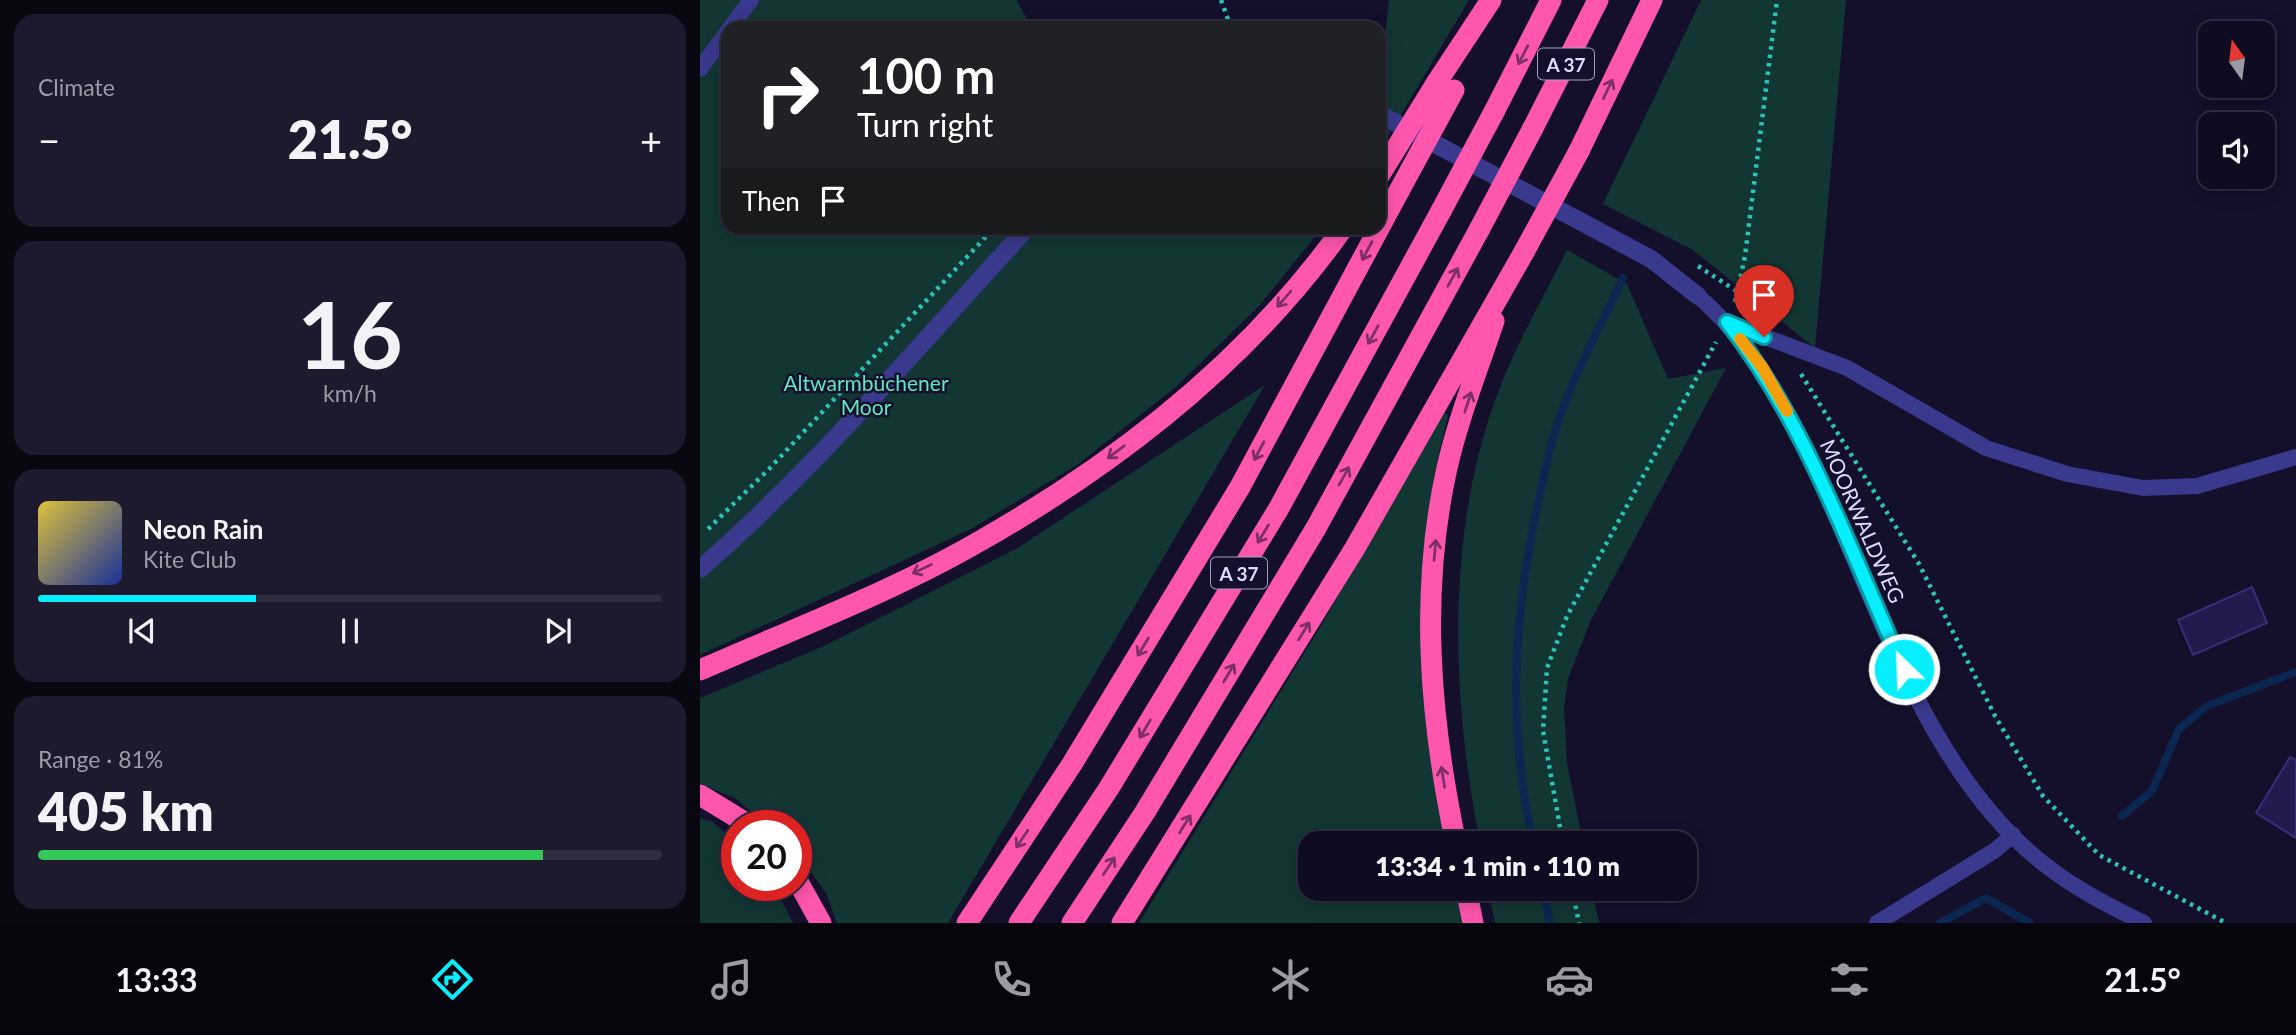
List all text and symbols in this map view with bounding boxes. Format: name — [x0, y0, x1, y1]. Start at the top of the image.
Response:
north arrow — [2198, 21, 2275, 98]
map controls — [2198, 21, 2275, 189]
one-way arrow — [1516, 44, 1530, 65]
text: 100 m — [857, 46, 995, 104]
road number: A 37 — [1538, 48, 1594, 80]
icon: right — [742, 49, 833, 140]
text: Climate — [38, 73, 115, 101]
one-way arrow — [1602, 79, 1616, 100]
text: Turn right — [857, 105, 993, 144]
text: 21.5° — [288, 108, 412, 170]
button: sound — [2198, 112, 2275, 189]
text: − — [38, 117, 60, 163]
text: + — [640, 117, 662, 163]
icon: arrive — [814, 182, 852, 220]
text: Then — [742, 185, 800, 217]
one-way arrow — [1360, 240, 1374, 260]
pin — [1734, 265, 1794, 337]
one-way arrow — [1446, 267, 1460, 287]
icon: arrive — [1745, 276, 1783, 314]
text: 16 — [297, 279, 403, 388]
one-way arrow — [1276, 290, 1292, 308]
one-way arrow — [1366, 325, 1380, 345]
park label: Altwarmbüchener Moor — [783, 370, 949, 419]
text: km/h — [323, 379, 377, 407]
one-way arrow — [1463, 392, 1475, 414]
street label: MOORWALDWEG — [1816, 435, 1910, 607]
one-way arrow — [1252, 440, 1266, 461]
one-way arrow — [1107, 444, 1126, 459]
one-way arrow — [1337, 467, 1351, 487]
text: Neon Rain — [143, 513, 263, 545]
one-way arrow — [1255, 524, 1269, 544]
one-way arrow — [1429, 539, 1442, 562]
text: Kite Club — [143, 545, 236, 573]
road number: A 37 — [1211, 558, 1267, 588]
one-way arrow — [912, 563, 933, 577]
icon: previous — [123, 612, 161, 650]
icon: pause — [331, 612, 369, 650]
icon: next — [539, 612, 577, 650]
one-way arrow — [1298, 621, 1312, 641]
position arrow — [1867, 632, 1941, 706]
one-way arrow — [1136, 636, 1150, 656]
one-way arrow — [1222, 663, 1236, 683]
one-way arrow — [1137, 718, 1151, 738]
text: Range · 81% — [38, 745, 163, 773]
one-way arrow — [1436, 766, 1449, 789]
text: 405 km — [38, 780, 214, 842]
speed limit sign: 20 — [721, 810, 812, 901]
one-way arrow — [1178, 815, 1192, 835]
one-way arrow — [1015, 829, 1029, 848]
text: 13:34 · 1 min · 110 m — [1375, 850, 1620, 882]
one-way arrow — [1102, 857, 1117, 876]
icon: directions — [428, 955, 477, 1004]
icon: music — [707, 955, 756, 1004]
icon: phone — [987, 955, 1036, 1004]
icon: climate — [1266, 955, 1315, 1004]
icon: car — [1545, 955, 1594, 1004]
icon: filters — [1825, 955, 1874, 1004]
text: 13:33 — [115, 960, 198, 999]
text: 21.5° — [2104, 960, 2181, 999]

